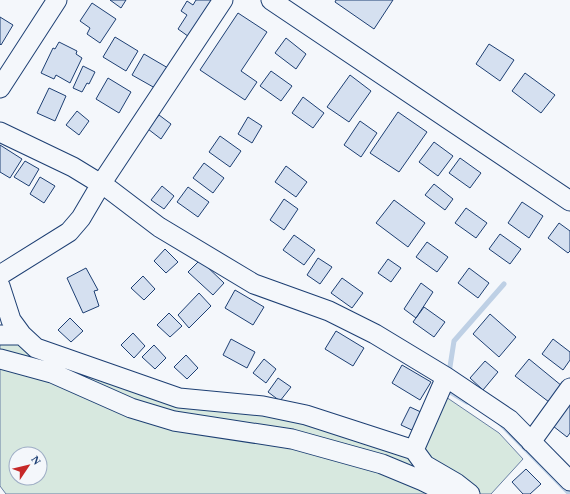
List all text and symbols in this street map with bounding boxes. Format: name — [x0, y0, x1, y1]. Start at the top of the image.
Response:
north arrow — [8, 446, 48, 486]
text: N — [29, 454, 43, 467]

